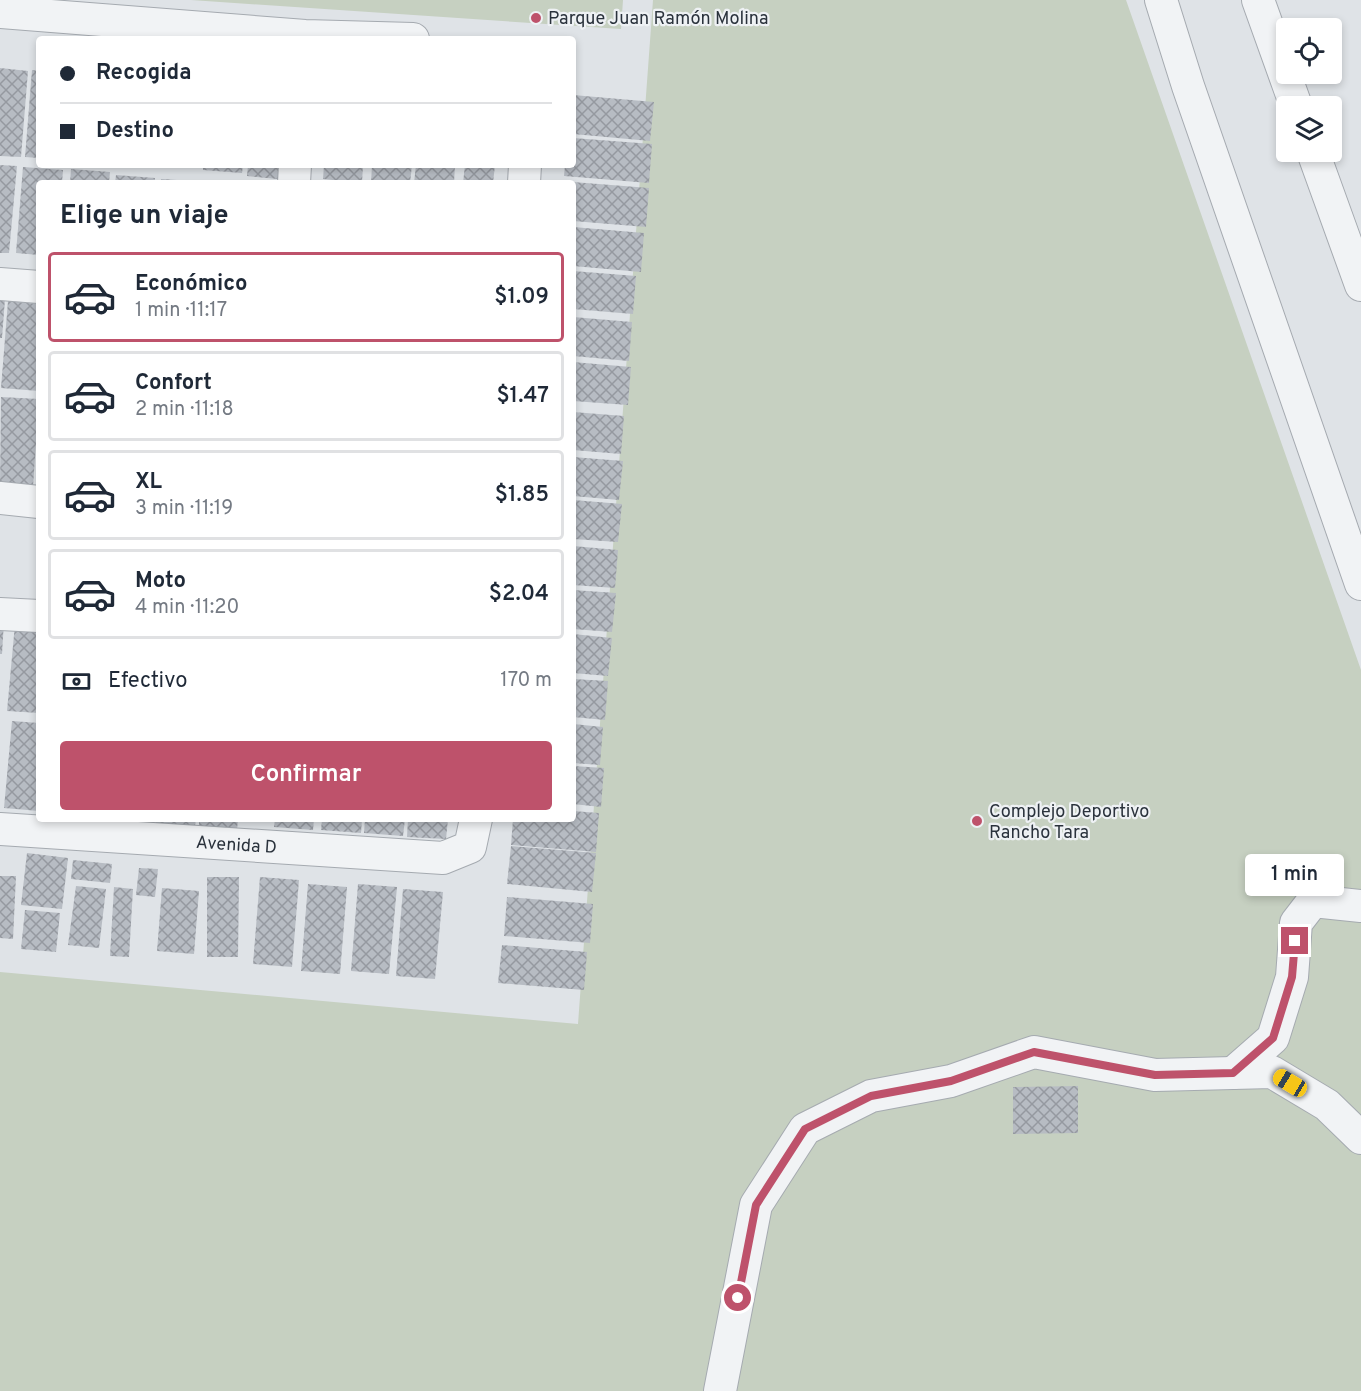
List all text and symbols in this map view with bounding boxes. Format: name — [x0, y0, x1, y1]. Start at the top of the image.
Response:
place label: Parque Juan Ramón Molina — [548, 8, 768, 31]
marker: Parque Juan Ramón Molina — [529, 11, 543, 25]
map controls — [1276, 18, 1342, 162]
button: locate — [1276, 18, 1342, 84]
text: Recogida — [96, 60, 191, 87]
button: layers — [1276, 96, 1342, 162]
text: Destino — [96, 118, 174, 145]
text: Elige un viaje — [60, 199, 229, 233]
icon: car — [63, 270, 117, 324]
text: Económico — [135, 271, 248, 298]
text: $1.09 — [494, 284, 549, 311]
text: 1 min · 11:17 — [135, 298, 227, 324]
icon: car — [63, 369, 117, 423]
text: Confort — [135, 370, 212, 397]
text: $1.47 — [496, 383, 549, 410]
text: 2 min · 11:18 — [135, 397, 234, 423]
icon: car — [63, 468, 117, 522]
text: XL — [135, 469, 162, 496]
text: $1.85 — [495, 482, 549, 509]
text: 3 min · 11:19 — [135, 496, 233, 522]
icon: car — [63, 567, 117, 621]
text: Moto — [135, 568, 186, 595]
text: $2.04 — [489, 581, 549, 608]
text: 4 min · 11:20 — [135, 595, 239, 621]
icon: cash — [60, 665, 93, 698]
text: Efectivo — [108, 668, 188, 695]
text: 170 m — [500, 668, 552, 694]
button: Confirmar — [60, 741, 552, 810]
place label: Complejo Deportivo Rancho Tara — [989, 801, 1149, 845]
marker: Complejo Deportivo Rancho Tara — [970, 814, 984, 828]
street label: Avenida D — [195, 832, 278, 860]
callout: 1 min — [1246, 854, 1344, 896]
text: 1 min — [1271, 862, 1318, 888]
route end — [1281, 927, 1308, 954]
car — [1270, 1066, 1310, 1100]
route start — [724, 1284, 751, 1311]

